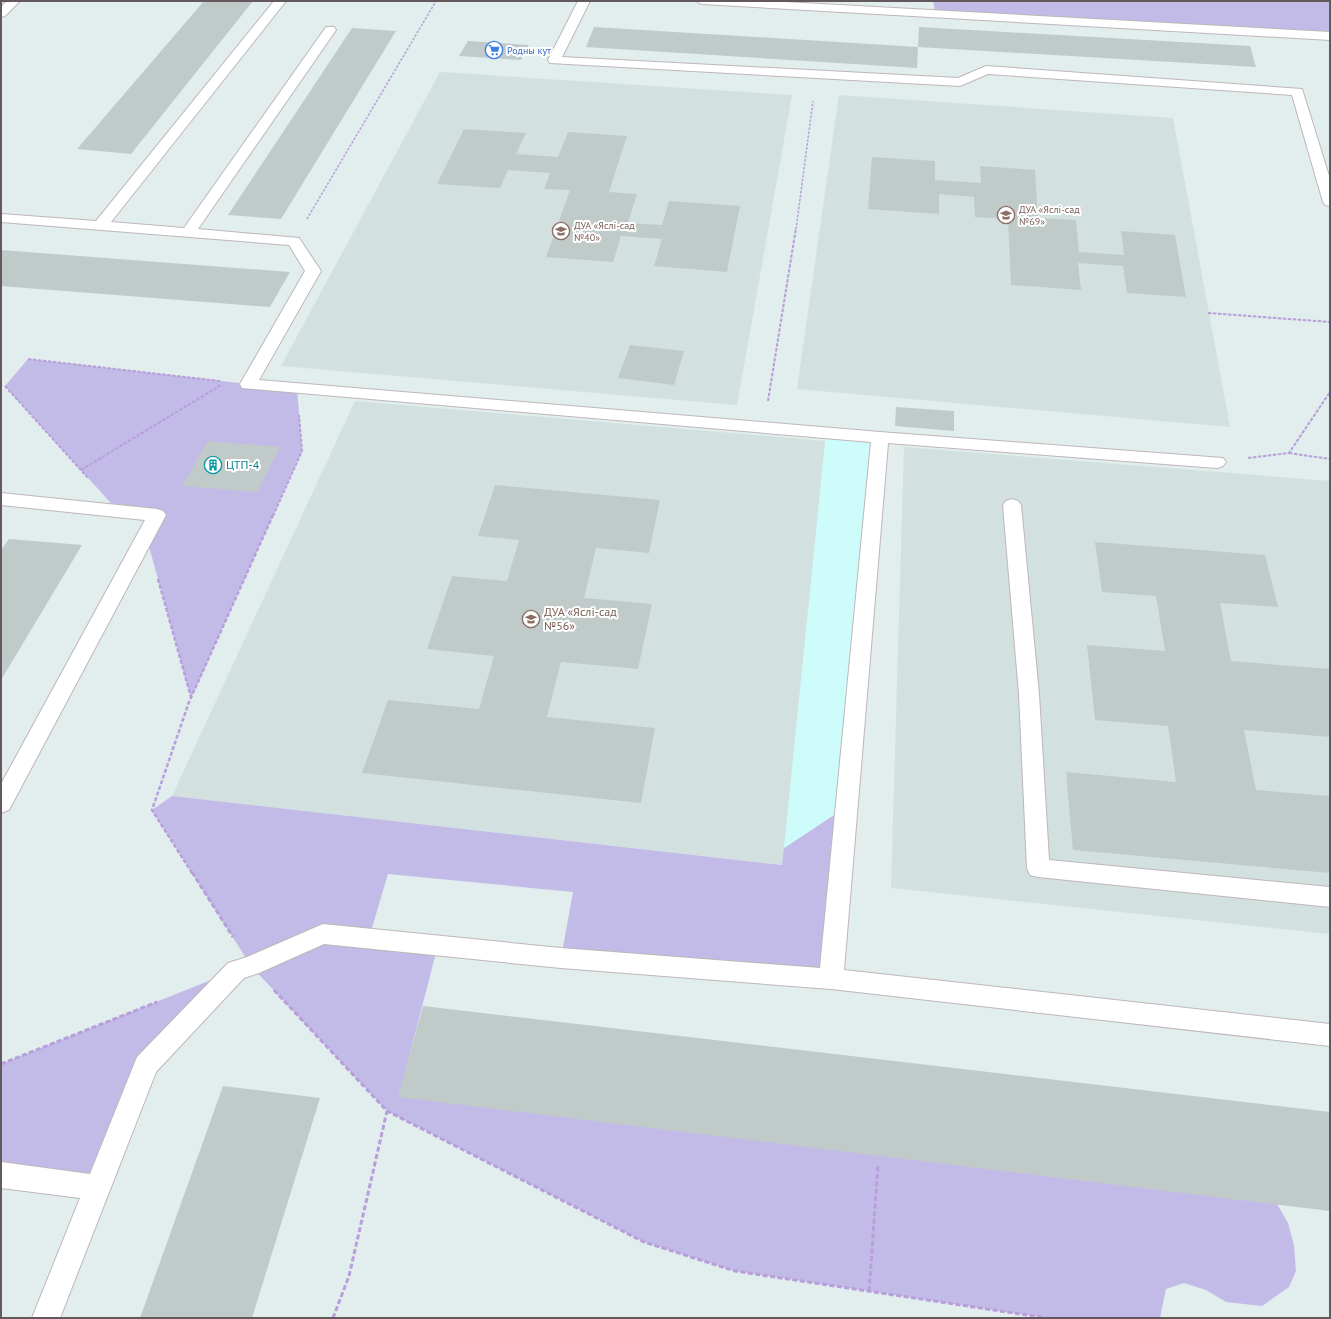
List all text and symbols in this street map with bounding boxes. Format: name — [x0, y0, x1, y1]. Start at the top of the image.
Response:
supermarket icon: Родны кут — [484, 40, 504, 60]
place label: Родны кут — [507, 44, 551, 57]
place label: ДУА «Яслі-сад №69» — [1019, 203, 1080, 228]
school or university icon: ДУА «Яслі-сад №69» — [996, 205, 1016, 225]
place label: ДУА «Яслі-сад №40» — [574, 219, 635, 244]
school or university icon: ДУА «Яслі-сад №40» — [551, 221, 571, 241]
building icon: ЦТП-4 — [203, 455, 223, 475]
place label: ЦТП-4 — [226, 457, 260, 472]
place label: ДУА «Яслі-сад №56» — [544, 604, 617, 633]
school or university icon: ДУА «Яслі-сад №56» — [521, 609, 541, 629]

